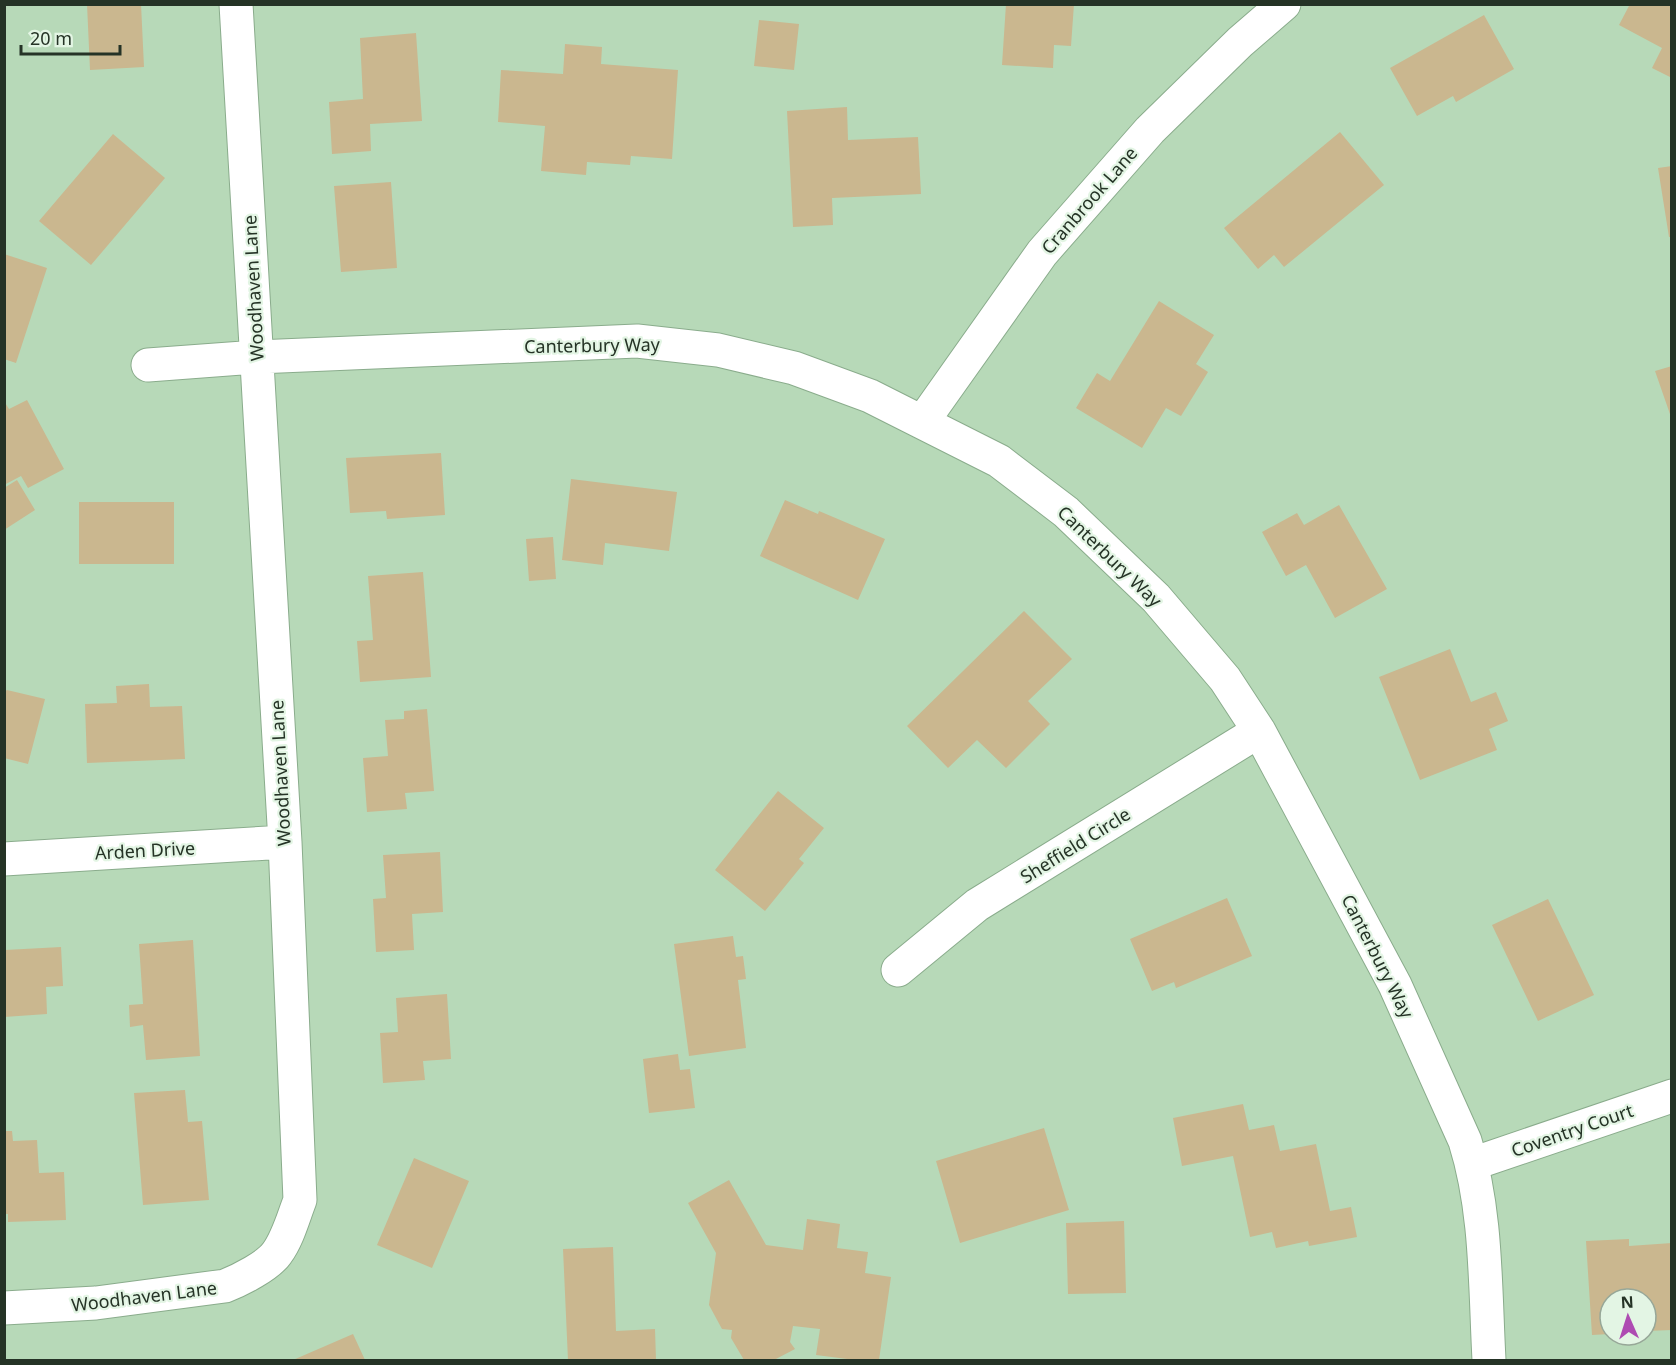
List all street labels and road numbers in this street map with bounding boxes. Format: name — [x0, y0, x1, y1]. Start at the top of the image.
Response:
street label: Cranbrook Lane — [1036, 141, 1142, 259]
street label: Woodhaven Lane — [237, 214, 269, 362]
street label: Canterbury Way — [524, 332, 661, 358]
street label: Canterbury Way — [1053, 500, 1168, 612]
street label: Woodhaven Lane — [264, 699, 296, 847]
street label: Sheffield Circle — [1016, 802, 1134, 888]
street label: Arden Drive — [94, 835, 196, 865]
street label: Canterbury Way — [1336, 890, 1420, 1023]
street label: Coventry Court — [1508, 1098, 1637, 1162]
street label: Woodhaven Lane — [70, 1275, 218, 1317]

